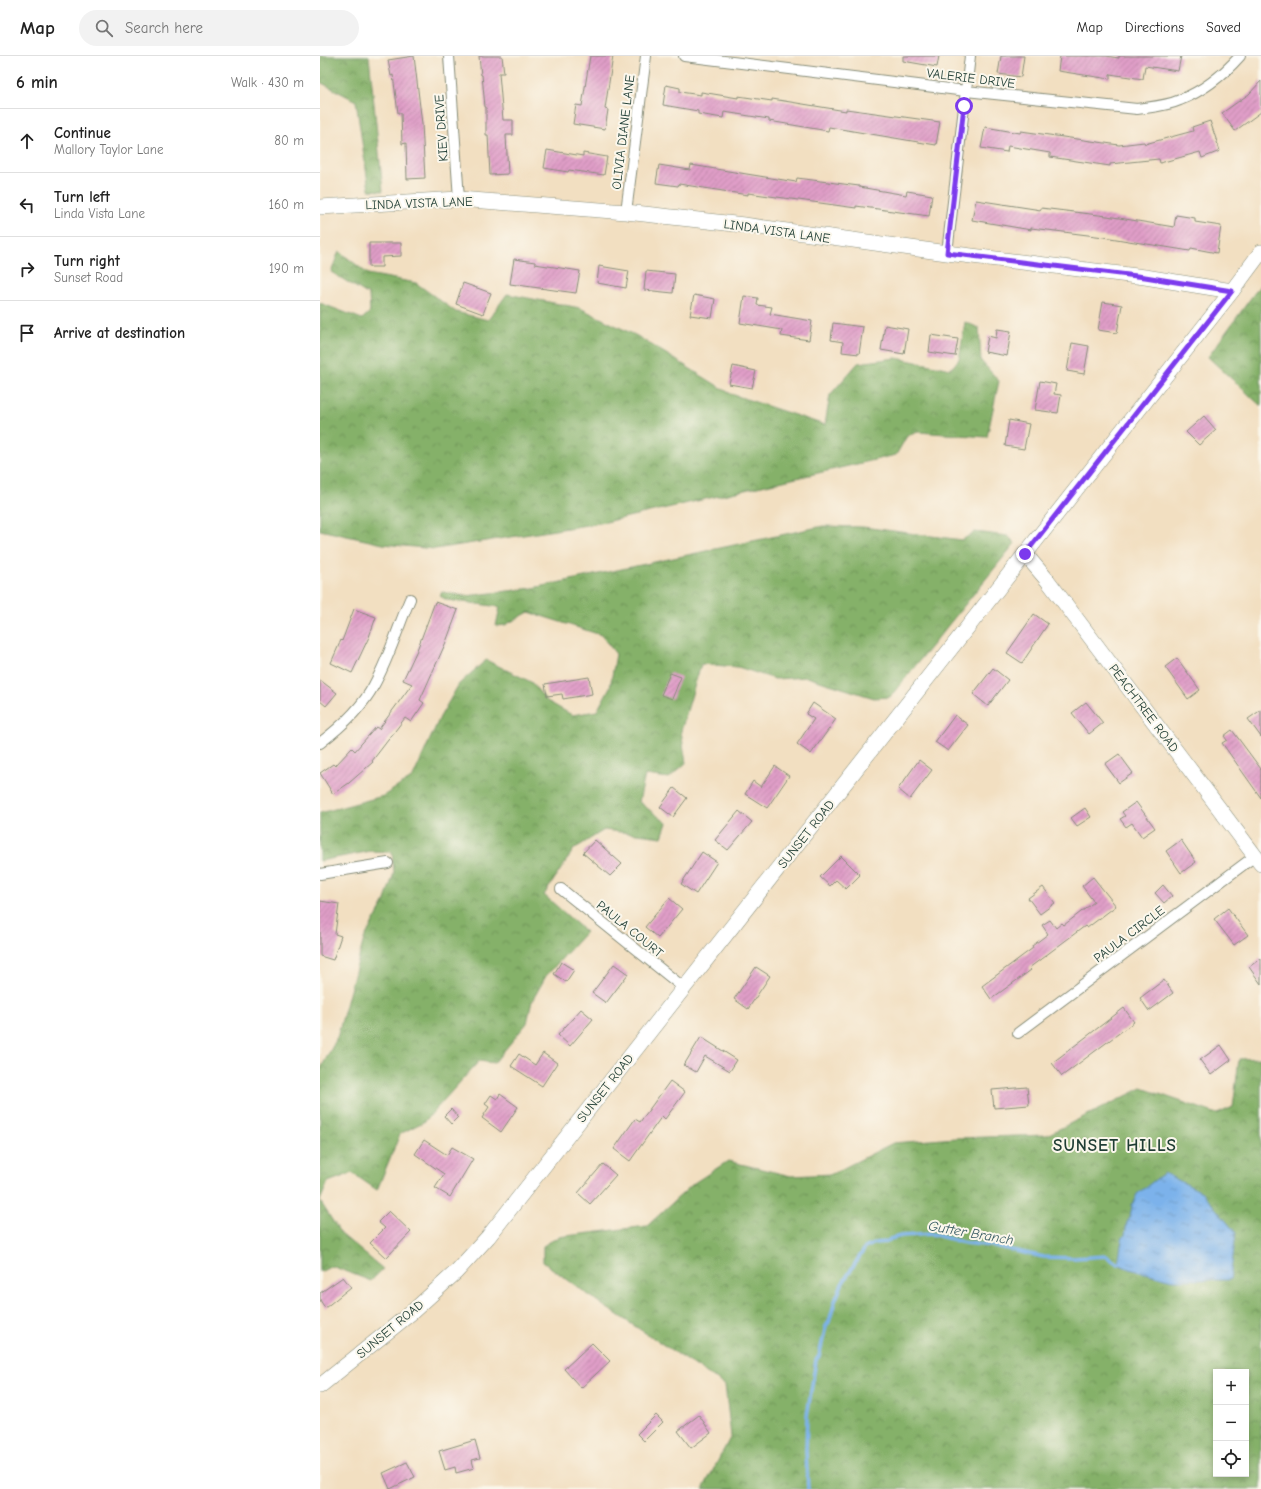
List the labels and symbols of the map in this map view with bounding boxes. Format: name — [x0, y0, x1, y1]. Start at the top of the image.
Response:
street label: VALERIE DRIVE — [926, 65, 1016, 91]
street label: OLIVIA DIANE LANE — [609, 74, 638, 190]
street label: KIEV DRIVE — [431, 94, 451, 162]
route start — [955, 97, 973, 115]
street label: LINDA VISTA LANE — [365, 194, 473, 212]
street label: LINDA VISTA LANE — [723, 216, 831, 246]
route end — [1016, 545, 1034, 563]
street label: PEACHTREE ROAD — [1106, 661, 1182, 755]
street label: SUNSET ROAD — [775, 797, 837, 871]
street label: PAULA COURT — [594, 898, 667, 961]
street label: PAULA CIRCLE — [1091, 902, 1168, 966]
street label: SUNSET ROAD — [574, 1051, 636, 1125]
district label: SUNSET HILLS — [1053, 1136, 1177, 1155]
water label: Gutter Branch — [927, 1217, 1015, 1249]
street label: SUNSET ROAD — [354, 1297, 426, 1361]

